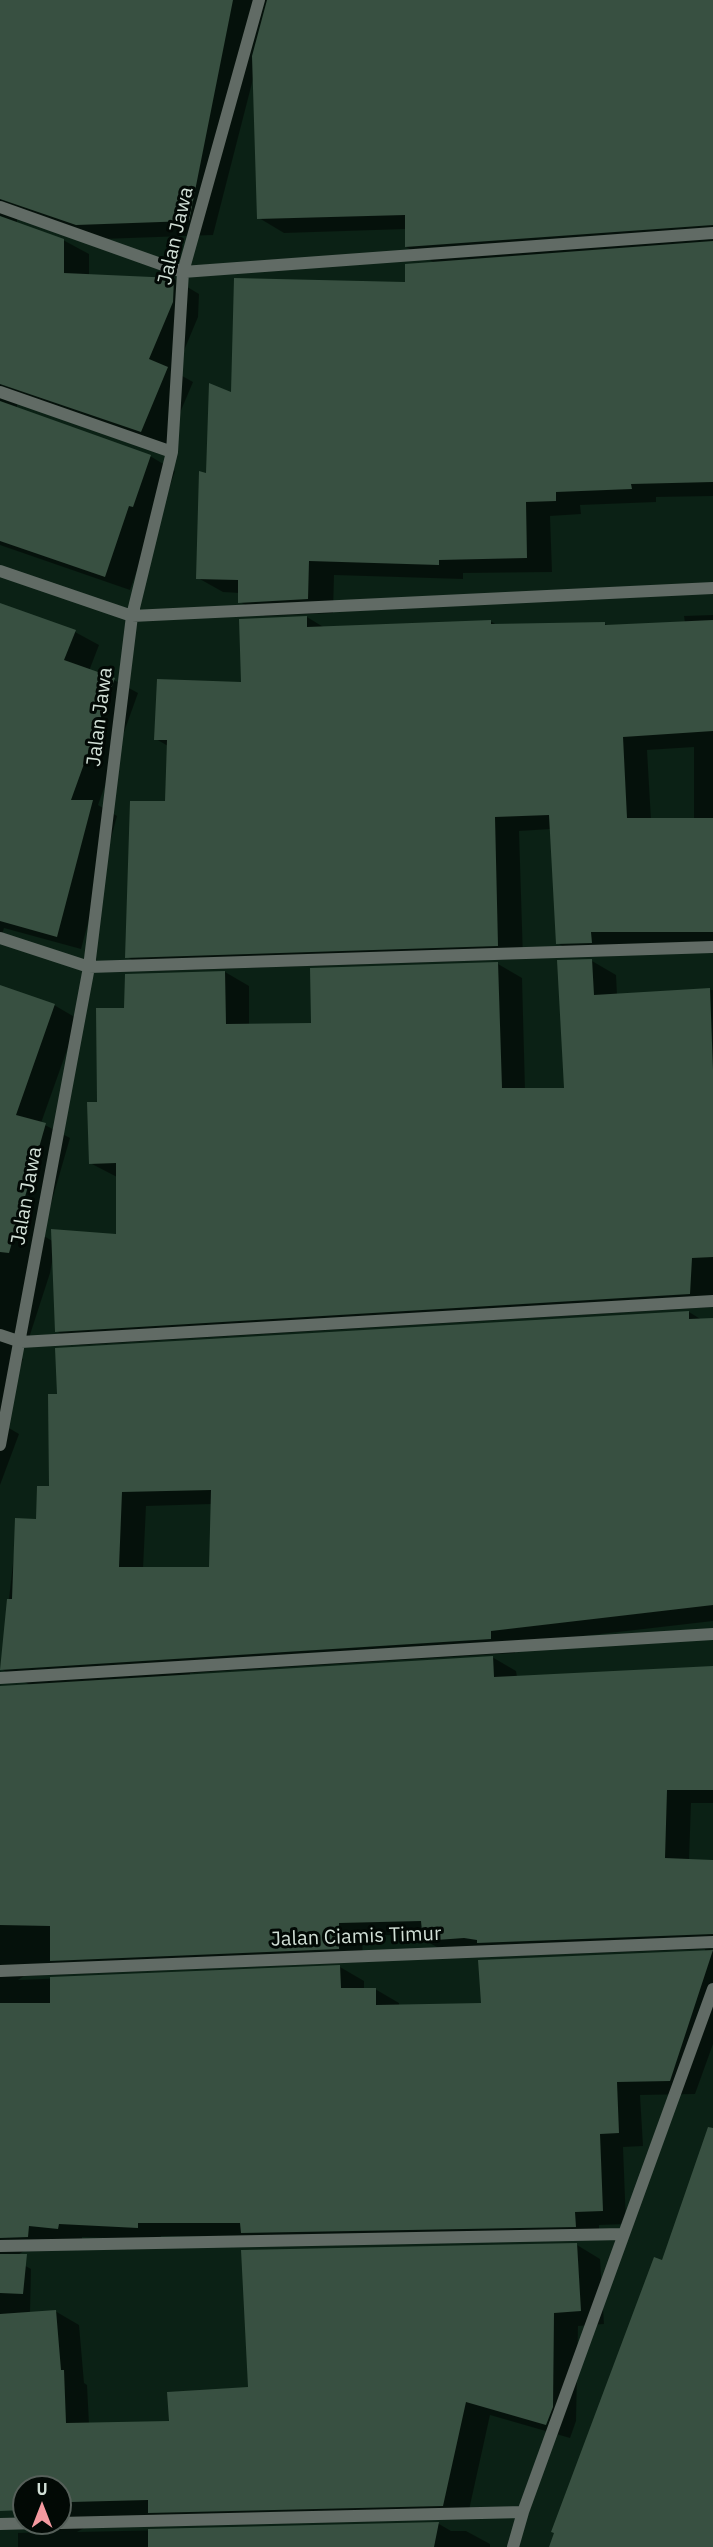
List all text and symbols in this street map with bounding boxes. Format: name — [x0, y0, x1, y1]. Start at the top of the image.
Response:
street label: Jalan Jawa — [153, 185, 199, 287]
street label: Jalan Jawa — [82, 666, 118, 768]
street label: Jalan Jawa — [7, 1145, 47, 1247]
street label: Jalan Ciamis Timur — [270, 1922, 442, 1952]
north arrow — [12, 2475, 72, 2535]
text: U — [36, 2479, 48, 2499]

